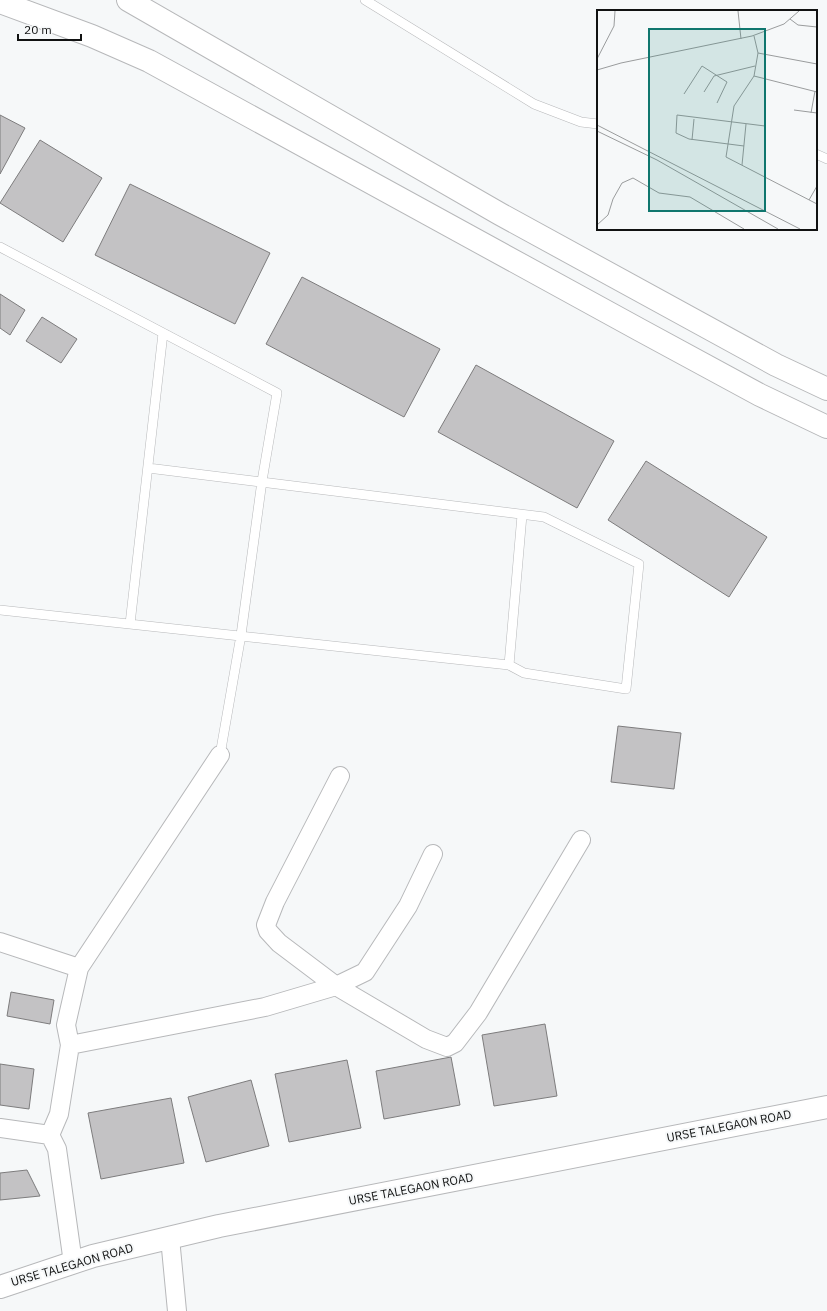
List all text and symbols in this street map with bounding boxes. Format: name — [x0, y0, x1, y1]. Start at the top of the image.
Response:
inset map — [597, 10, 817, 230]
scale bar — [18, 16, 81, 42]
text: 20 m — [24, 22, 52, 37]
street label: URSE TALEGAON ROAD — [665, 1106, 793, 1145]
street label: URSE TALEGAON ROAD — [347, 1169, 475, 1208]
street label: URSE TALEGAON ROAD — [9, 1240, 135, 1289]

